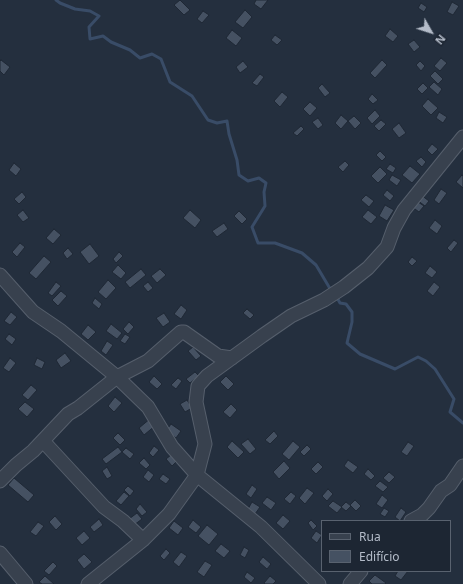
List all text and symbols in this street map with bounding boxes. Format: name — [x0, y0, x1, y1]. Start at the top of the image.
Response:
north arrow — [411, 12, 451, 52]
text: N — [432, 32, 449, 48]
legend — [321, 520, 451, 572]
text: Rua — [359, 528, 381, 545]
text: Edifício — [359, 548, 400, 565]

